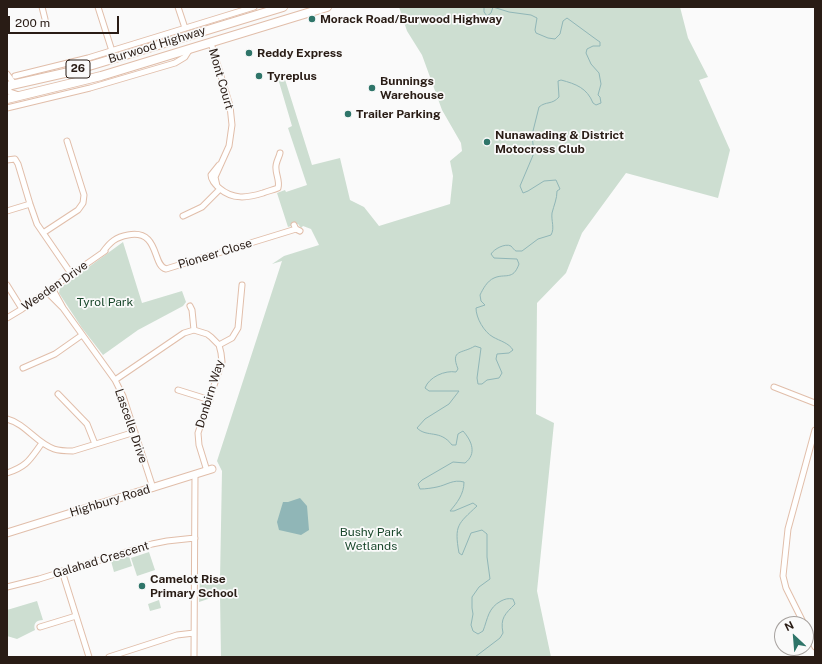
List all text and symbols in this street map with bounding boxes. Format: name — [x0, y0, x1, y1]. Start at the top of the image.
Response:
scale bar — [10, 8, 121, 34]
place label: Morack Road/Burwood Highway — [320, 12, 502, 26]
marker: Morack Road/Burwood Highway — [307, 14, 317, 24]
text: 200 m — [15, 16, 50, 30]
street label: Burwood Highway — [106, 23, 208, 67]
place label: Reddy Express — [257, 46, 342, 60]
street label: Mont Court — [205, 47, 237, 111]
marker: Reddy Express — [244, 48, 254, 58]
road number: 26 — [66, 60, 90, 78]
place label: Tyreplus — [267, 69, 317, 83]
marker: Tyreplus — [254, 71, 264, 81]
place label: Bunnings Warehouse — [380, 74, 444, 102]
marker: Bunnings Warehouse — [367, 83, 377, 93]
place label: Trailer Parking — [356, 107, 440, 121]
marker: Trailer Parking — [343, 109, 353, 119]
place label: Nunawading & District Motocross Club — [495, 128, 624, 156]
marker: Nunawading & District Motocross Club — [482, 137, 492, 147]
street label: Pioneer Close — [176, 236, 254, 272]
street label: Weeden Drive — [19, 258, 91, 314]
park label: Tyrol Park — [77, 295, 133, 309]
street label: Donbirn Way — [193, 358, 227, 430]
street label: Lascelle Drive — [112, 387, 150, 465]
street label: Highbury Road — [68, 482, 152, 520]
park label: Bushy Park Wetlands — [340, 525, 402, 553]
street label: Galahad Crescent — [51, 539, 151, 581]
place label: Camelot Rise Primary School — [150, 572, 238, 600]
marker: Camelot Rise Primary School — [137, 581, 147, 591]
north arrow — [774, 616, 814, 656]
text: N — [783, 619, 796, 633]

